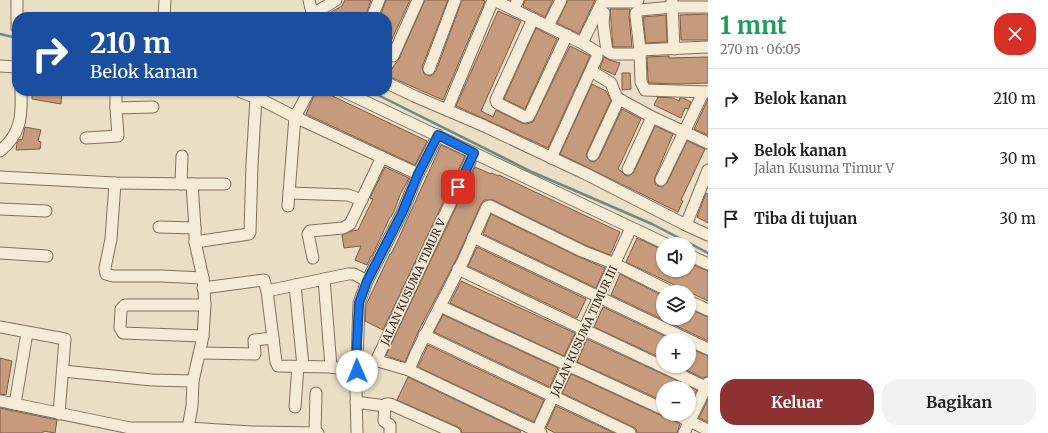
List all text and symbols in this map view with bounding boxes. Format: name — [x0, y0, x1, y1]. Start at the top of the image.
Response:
text: 1 mnt — [720, 10, 787, 41]
button: close — [994, 13, 1036, 55]
text: 210 m — [90, 25, 171, 61]
icon: right — [24, 28, 76, 80]
text: 270 m · 06:05 — [720, 41, 801, 58]
text: Belok kanan — [90, 60, 198, 83]
icon: right — [720, 88, 742, 110]
text: Belok kanan — [754, 89, 847, 108]
text: 210 m — [993, 89, 1036, 108]
text: Belok kanan — [754, 141, 847, 160]
icon: right — [720, 148, 742, 170]
text: 30 m — [999, 149, 1036, 168]
text: Jalan Kusuma Timur V — [754, 160, 894, 177]
pin — [441, 170, 475, 204]
icon: arrive — [447, 176, 469, 198]
icon: arrive — [720, 208, 742, 230]
text: Tiba di tujuan — [754, 209, 857, 228]
text: 30 m — [999, 209, 1036, 228]
street label: JALAN KUSUMA TIMUR V — [377, 216, 449, 348]
map controls — [656, 237, 696, 421]
button: sound — [656, 237, 696, 277]
street label: JALAN KUSUMA TIMUR III — [547, 263, 621, 400]
button: layers — [656, 285, 696, 325]
button: + — [656, 333, 696, 373]
position arrow — [336, 350, 378, 392]
button: Keluar — [720, 379, 874, 425]
button: Bagikan — [882, 379, 1036, 425]
button: − — [656, 381, 696, 421]

